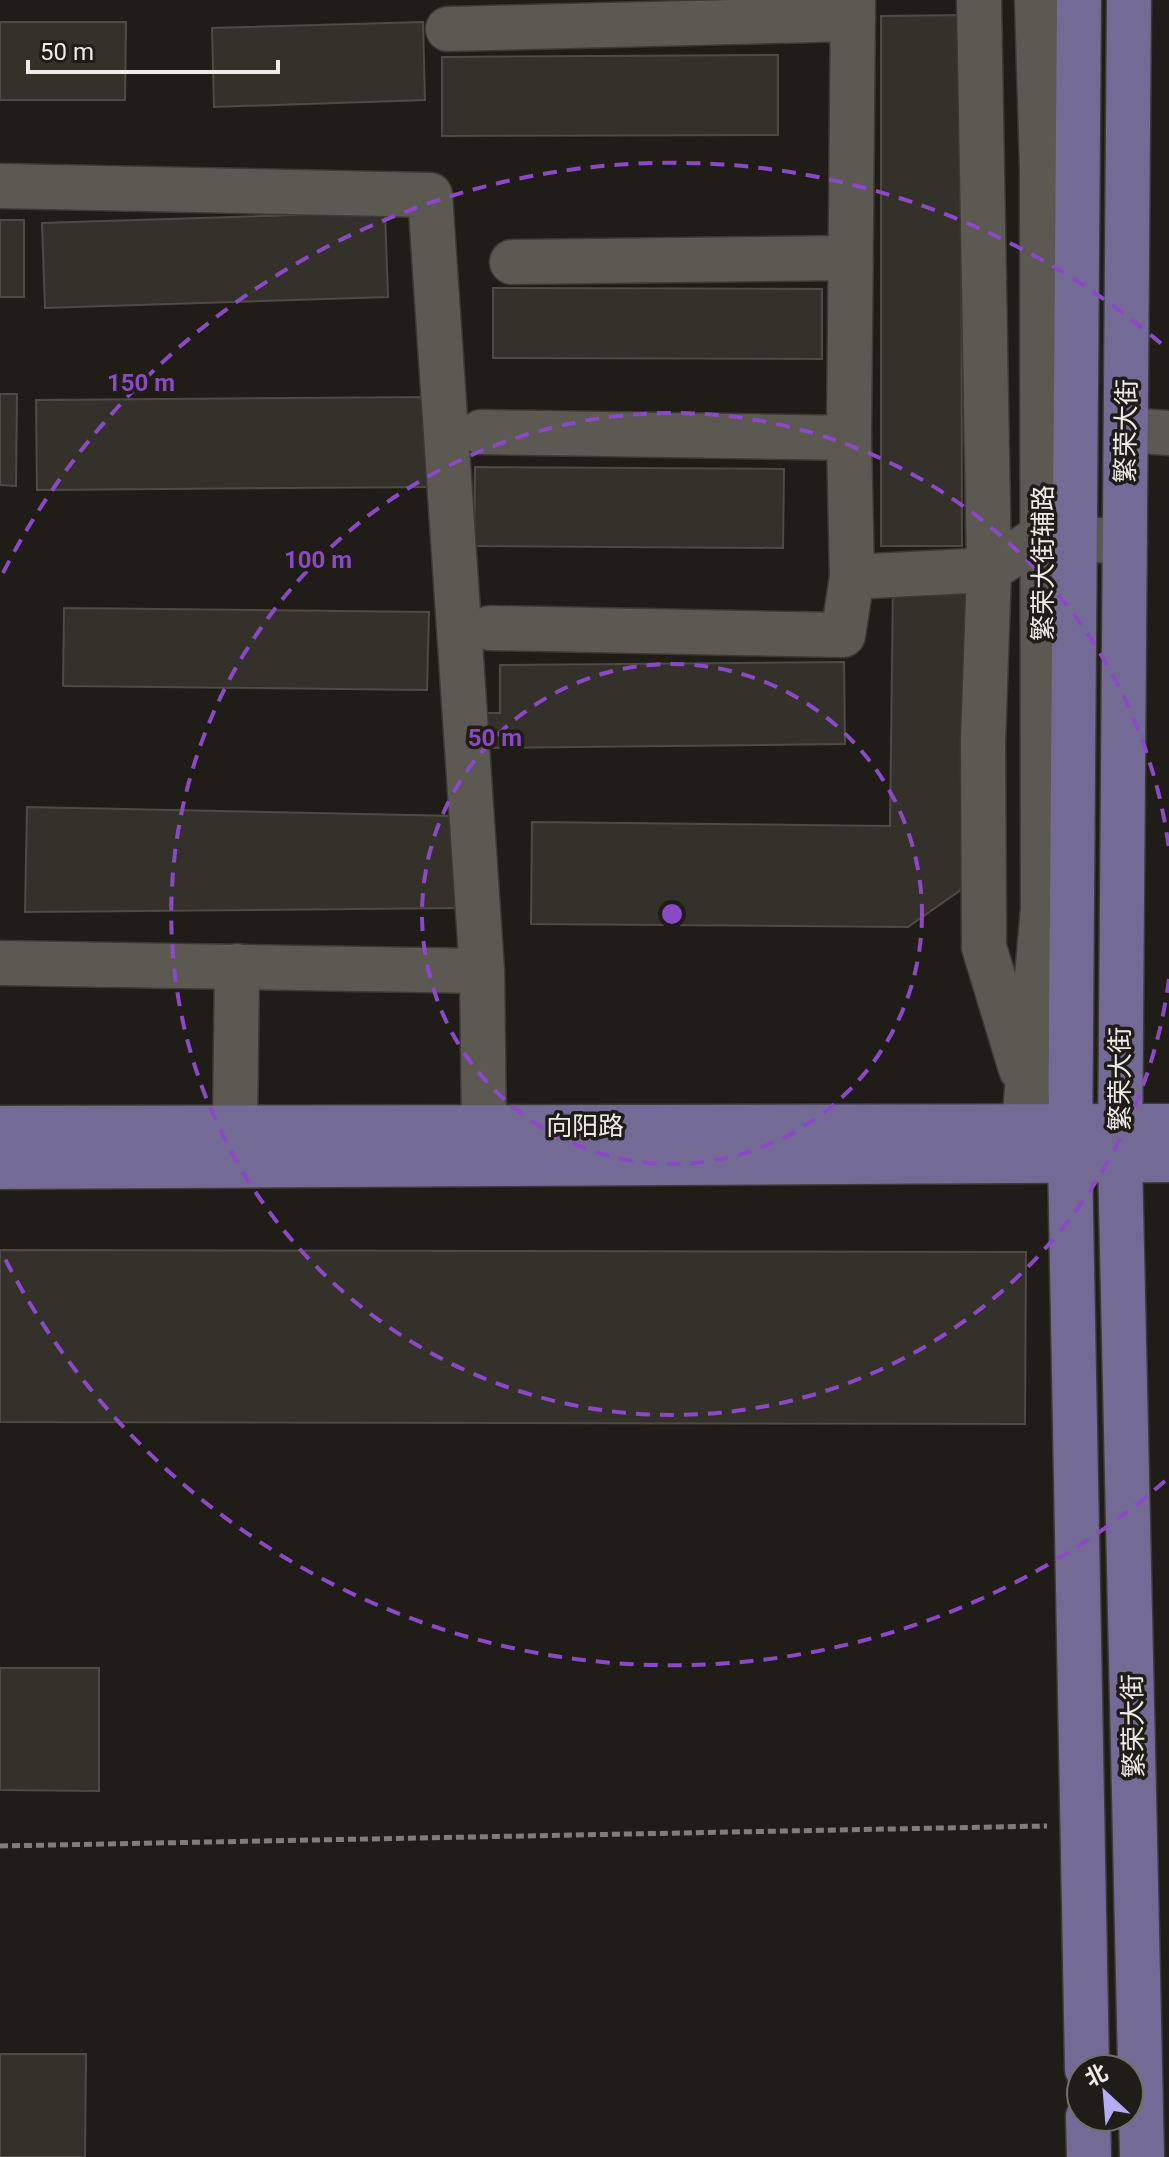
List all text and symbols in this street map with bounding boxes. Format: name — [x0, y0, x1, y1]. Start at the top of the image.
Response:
scale bar — [28, 24, 278, 74]
text: 50 m — [40, 38, 94, 66]
text: 150 m — [107, 369, 175, 397]
street label: 繁荣大街 — [1110, 379, 1142, 483]
street label: 繁荣大街辅路 — [1028, 485, 1058, 641]
text: 100 m — [284, 546, 352, 574]
text: 50 m — [468, 724, 522, 752]
centre of rings — [658, 900, 686, 928]
street label: 繁荣大街 — [1105, 1027, 1135, 1131]
street label: 向阳路 — [546, 1111, 624, 1141]
street label: 繁荣大街 — [1117, 1674, 1149, 1778]
north arrow — [1065, 2053, 1145, 2133]
text: 北 — [1081, 2059, 1112, 2092]

